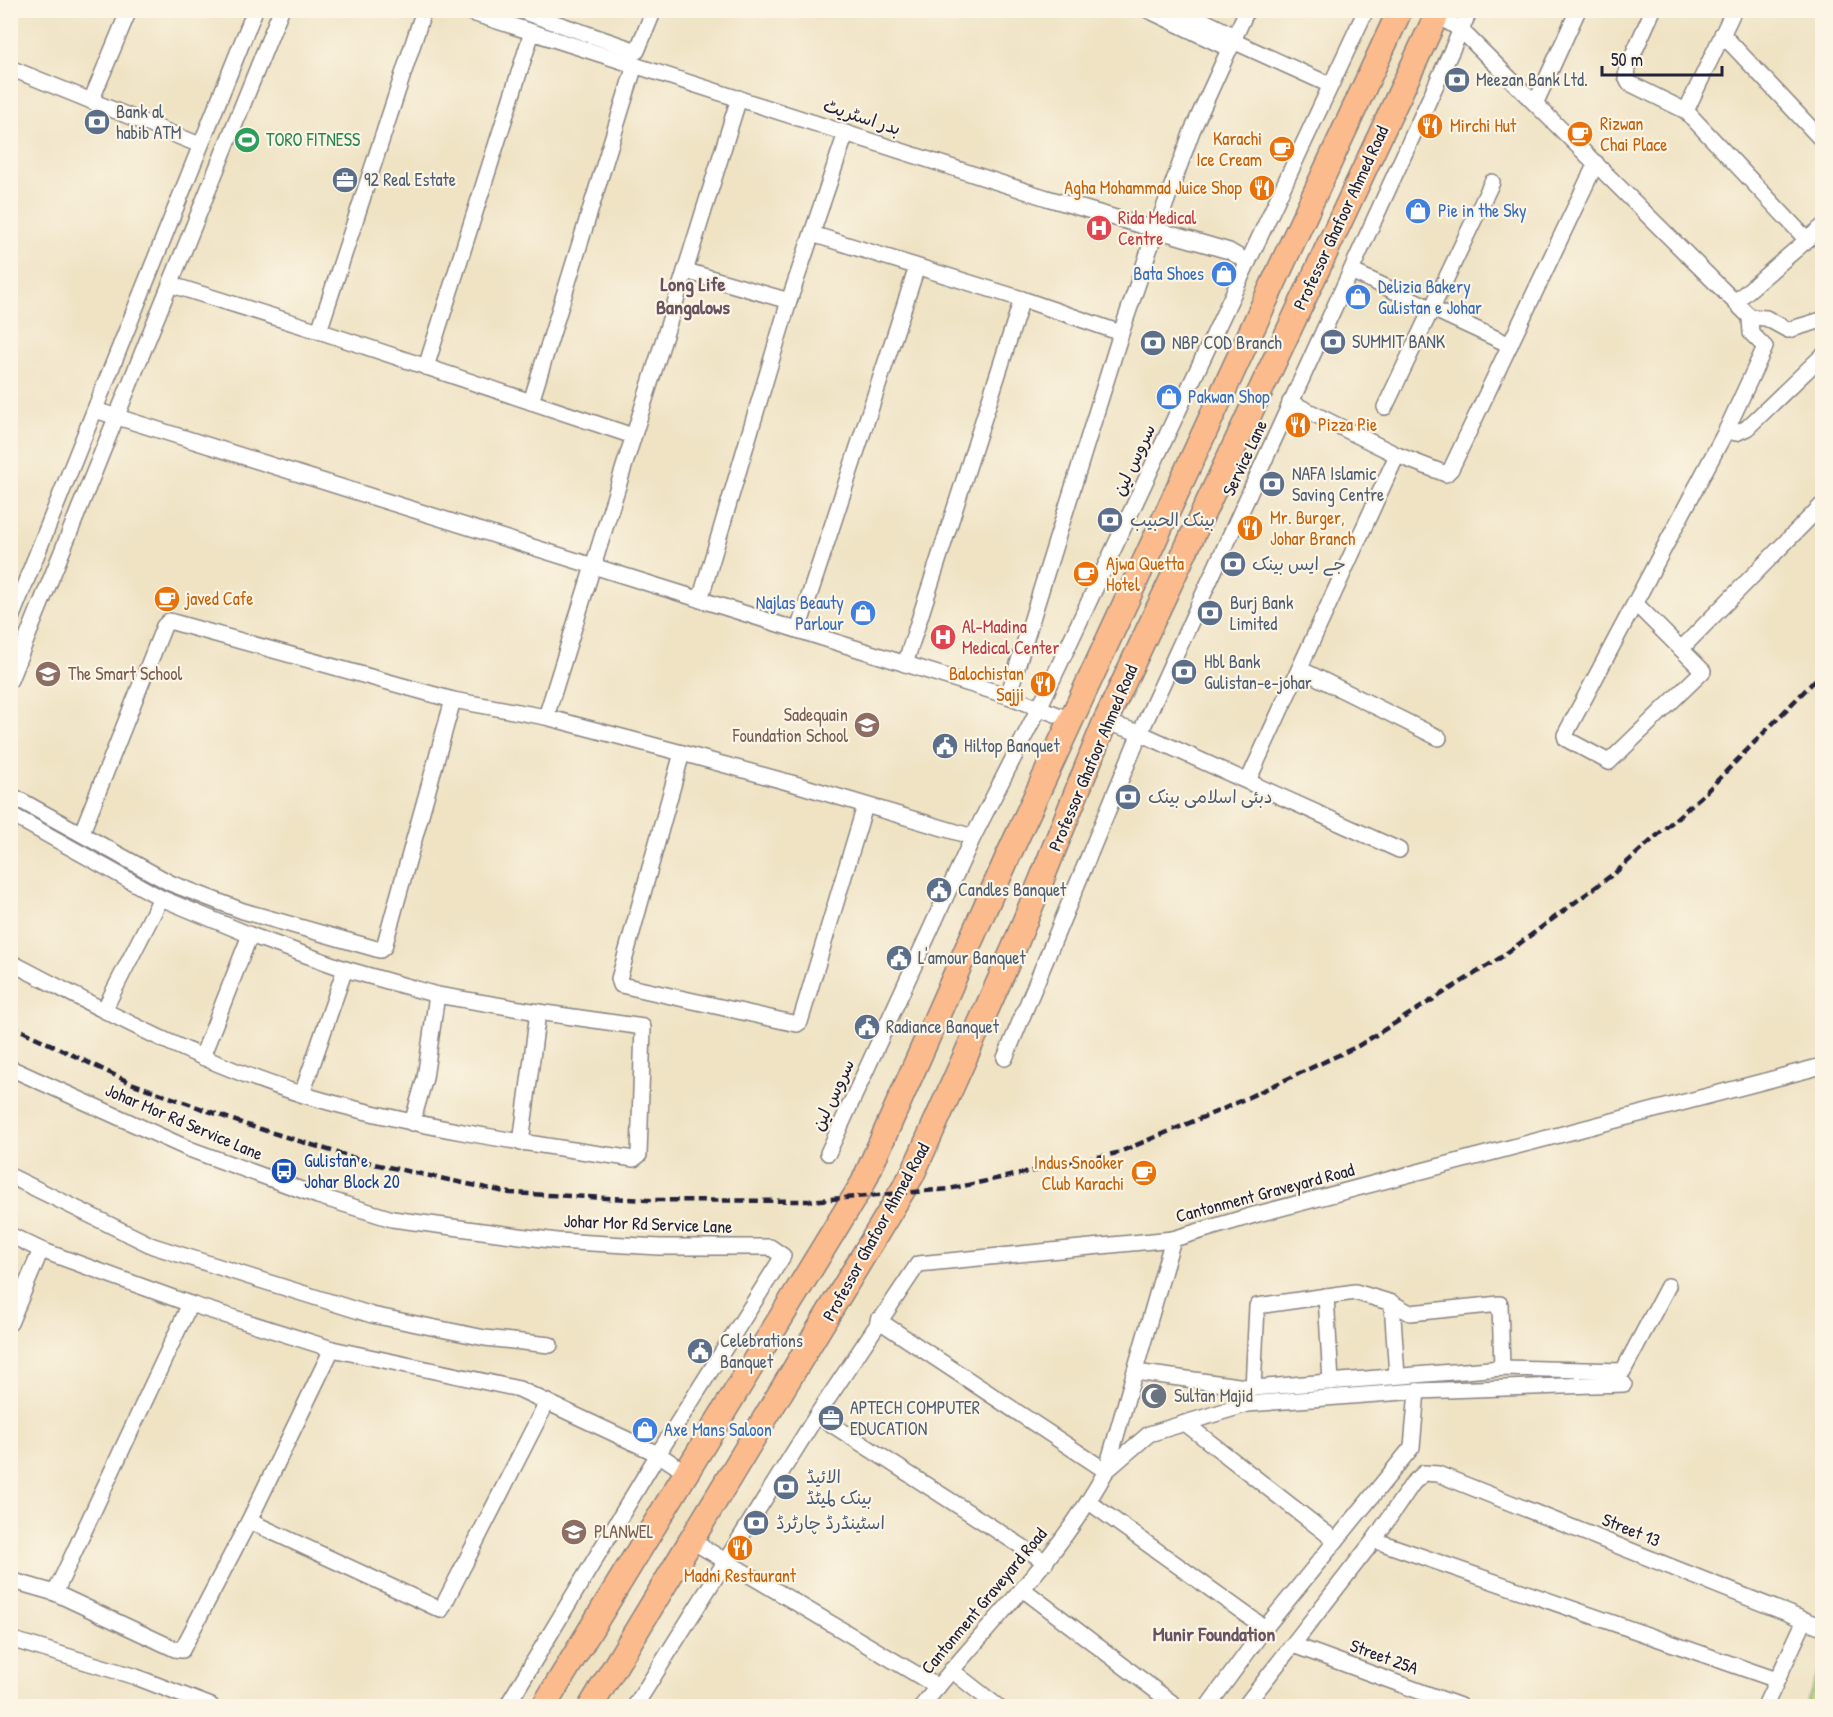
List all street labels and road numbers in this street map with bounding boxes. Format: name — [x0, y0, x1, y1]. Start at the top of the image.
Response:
street label: بدر اسٹریٹ — [820, 92, 904, 141]
street label: Professor Ghafoor Ahmed Road — [1287, 122, 1394, 314]
street label: Service Lane — [1216, 416, 1273, 500]
street label: سروس لین — [1106, 420, 1161, 500]
street label: Professor Ghafoor Ahmed Road — [1042, 661, 1143, 855]
street label: سروس لین — [805, 1055, 860, 1135]
street label: Johar Mor Rd Service Lane — [102, 1077, 267, 1166]
street label: Professor Ghafoor Ahmed Road — [816, 1138, 935, 1325]
street label: Cantonment Graveyard Road — [1173, 1157, 1357, 1228]
street label: Johar Mor Rd Service Lane — [563, 1208, 733, 1239]
street label: Street 13 — [1598, 1507, 1664, 1552]
street label: Cantonment Graveyard Road — [915, 1522, 1052, 1679]
street label: Street 25A — [1347, 1633, 1422, 1680]

